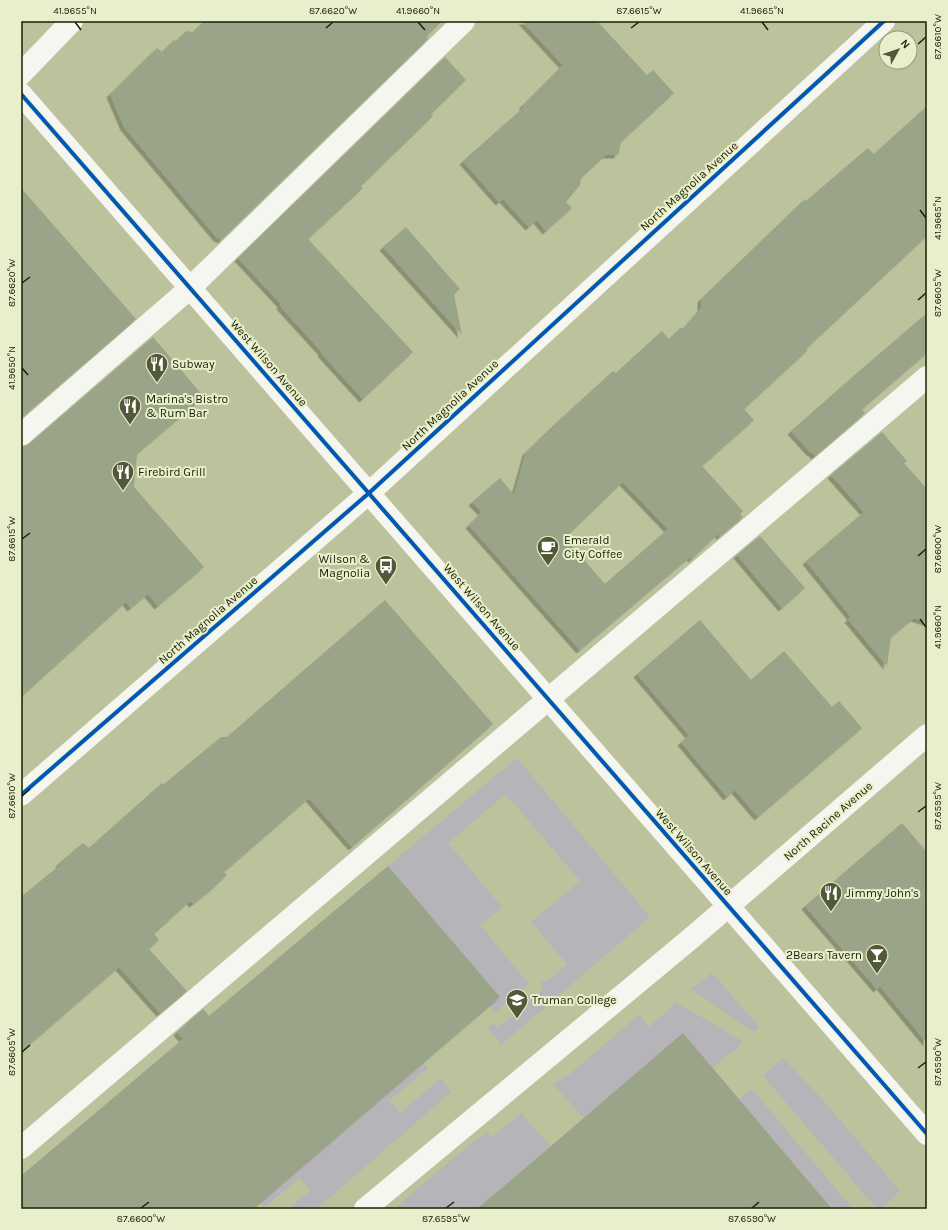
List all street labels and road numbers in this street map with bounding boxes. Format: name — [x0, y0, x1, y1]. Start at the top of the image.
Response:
street label: North Magnolia Avenue — [637, 138, 741, 234]
street label: West Wilson Avenue — [228, 317, 310, 409]
street label: North Magnolia Avenue — [399, 357, 501, 453]
street label: West Wilson Avenue — [441, 561, 523, 653]
street label: North Magnolia Avenue — [156, 573, 260, 667]
street label: North Racine Avenue — [781, 779, 875, 863]
street label: West Wilson Avenue — [653, 806, 735, 898]

